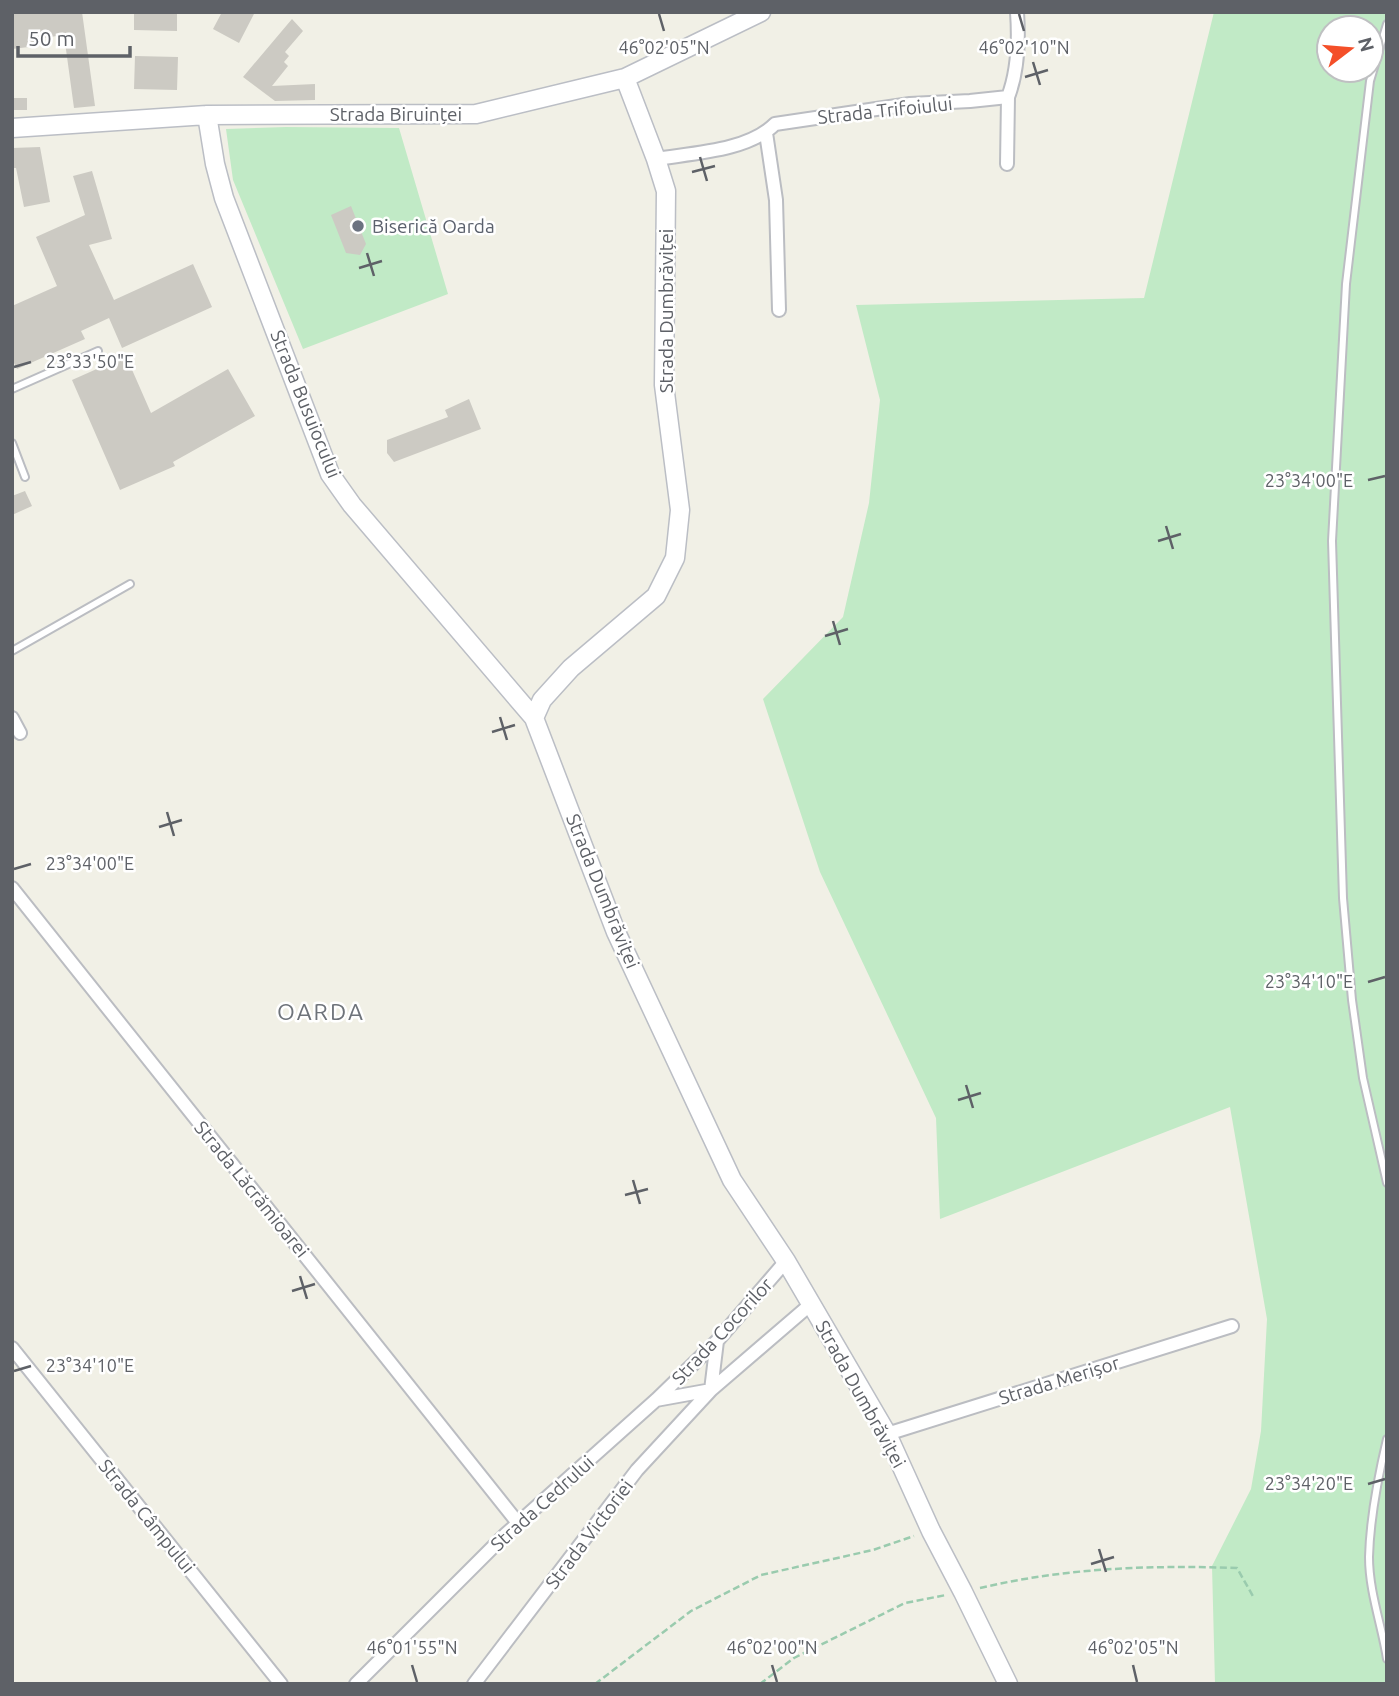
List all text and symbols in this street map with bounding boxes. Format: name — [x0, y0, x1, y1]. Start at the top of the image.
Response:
scale bar — [18, 14, 130, 58]
north arrow — [1315, 14, 1385, 84]
text: 50 m — [28, 26, 75, 50]
text: N — [1354, 34, 1379, 54]
text: 46°02'05"N — [618, 37, 710, 57]
text: 46°02'10"N — [978, 37, 1070, 57]
street label: Strada Trifoiului — [816, 92, 954, 128]
street label: Strada Biruinței — [330, 103, 462, 125]
place label: Biserică Oarda — [372, 215, 495, 237]
marker: Biserică Oarda — [350, 218, 366, 234]
street label: Strada Dumbrăviței — [655, 229, 677, 393]
street label: Strada Busuiocului — [266, 327, 346, 481]
text: 23°33'50"E — [46, 351, 134, 371]
text: 23°34'00"E — [1265, 470, 1353, 490]
street label: Strada Dumbrăviței — [562, 811, 644, 971]
text: 23°34'00"E — [46, 853, 134, 873]
text: 23°34'10"E — [1265, 971, 1353, 991]
district label: OARDA — [277, 999, 365, 1024]
street label: Strada Lăcrămioarei — [190, 1116, 314, 1262]
street label: Strada Cocorilor — [667, 1273, 777, 1389]
street label: Strada Dumbrăviței — [811, 1317, 911, 1471]
street label: Strada Merișor — [996, 1351, 1122, 1409]
text: 23°34'10"E — [46, 1355, 134, 1375]
street label: Strada Cedrului — [486, 1451, 598, 1555]
street label: Strada Câmpului — [94, 1455, 200, 1577]
text: 23°34'20"E — [1265, 1473, 1353, 1493]
street label: Strada Victoriei — [541, 1475, 637, 1593]
text: 46°01'55"N — [366, 1637, 458, 1657]
text: 46°02'00"N — [726, 1637, 818, 1657]
text: 46°02'05"N — [1087, 1637, 1179, 1657]

